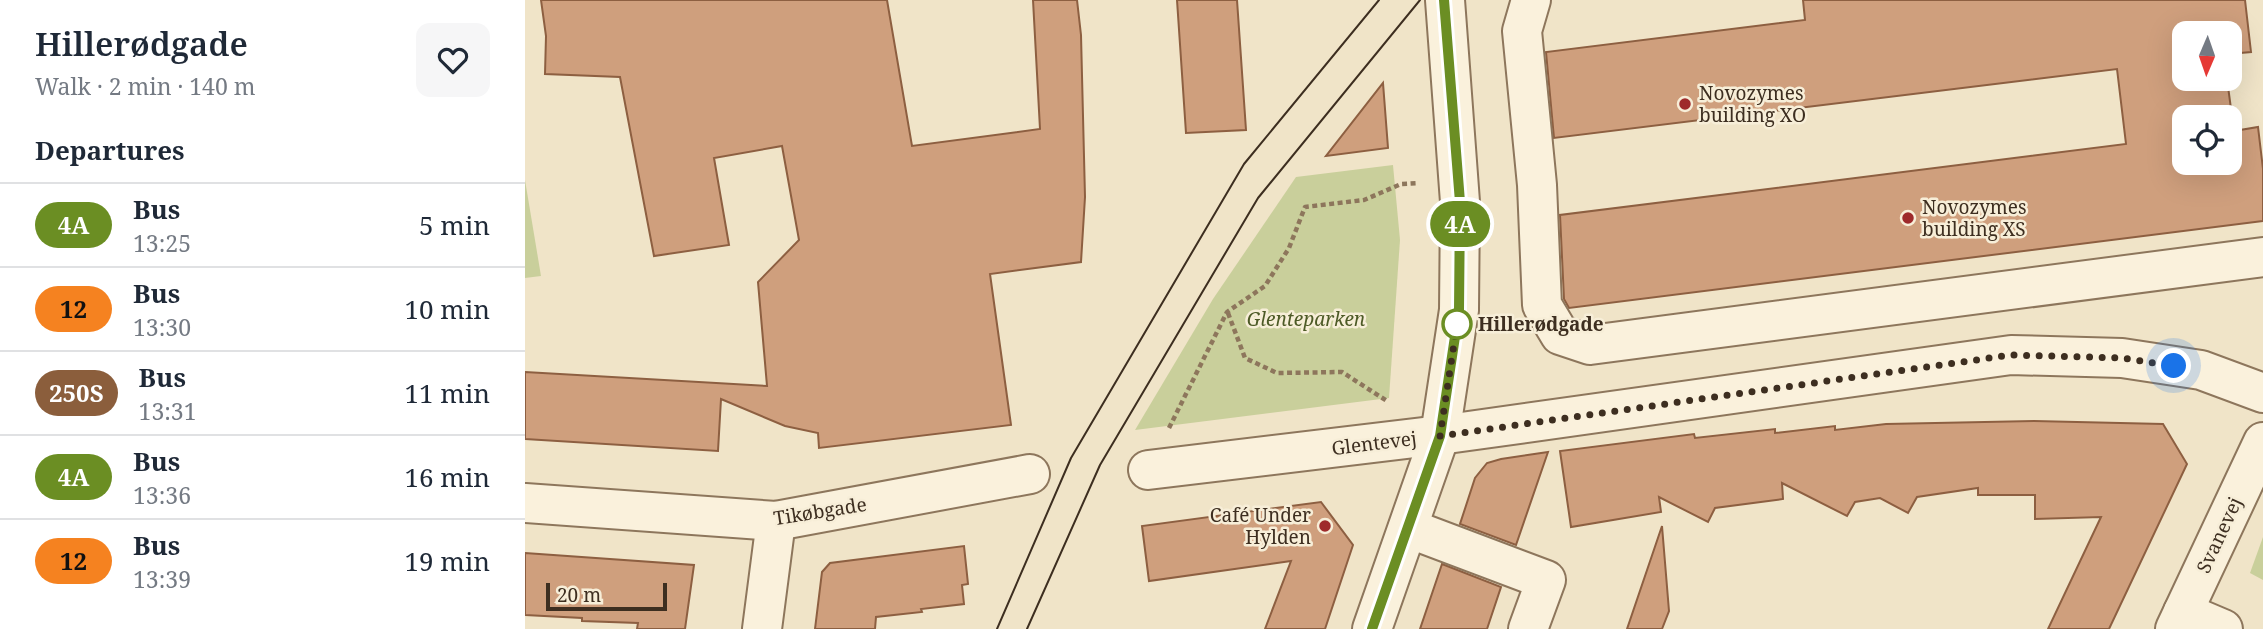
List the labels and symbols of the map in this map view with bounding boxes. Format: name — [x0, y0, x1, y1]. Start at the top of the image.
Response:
north arrow — [2172, 21, 2242, 91]
place label: Novozymes building XO — [1699, 80, 1806, 128]
marker: Novozymes building XO — [1677, 96, 1693, 112]
place label: Novozymes building XS — [1922, 194, 2027, 242]
line badge: 4A — [1429, 201, 1492, 247]
marker: Novozymes building XS — [1900, 210, 1916, 226]
park label: Glenteparken — [1247, 306, 1366, 332]
marker: Hillerødgade — [1442, 309, 1472, 339]
place label: Hillerødgade — [1478, 311, 1604, 337]
your location — [2156, 348, 2191, 383]
street label: Glentevej — [1330, 425, 1418, 461]
street label: Tikøbgade — [772, 491, 868, 531]
street label: Svanevej — [2190, 493, 2248, 577]
place label: Café Under Hylden — [1210, 502, 1311, 550]
marker: Café Under Hylden — [1317, 518, 1333, 534]
scale bar — [546, 580, 667, 612]

